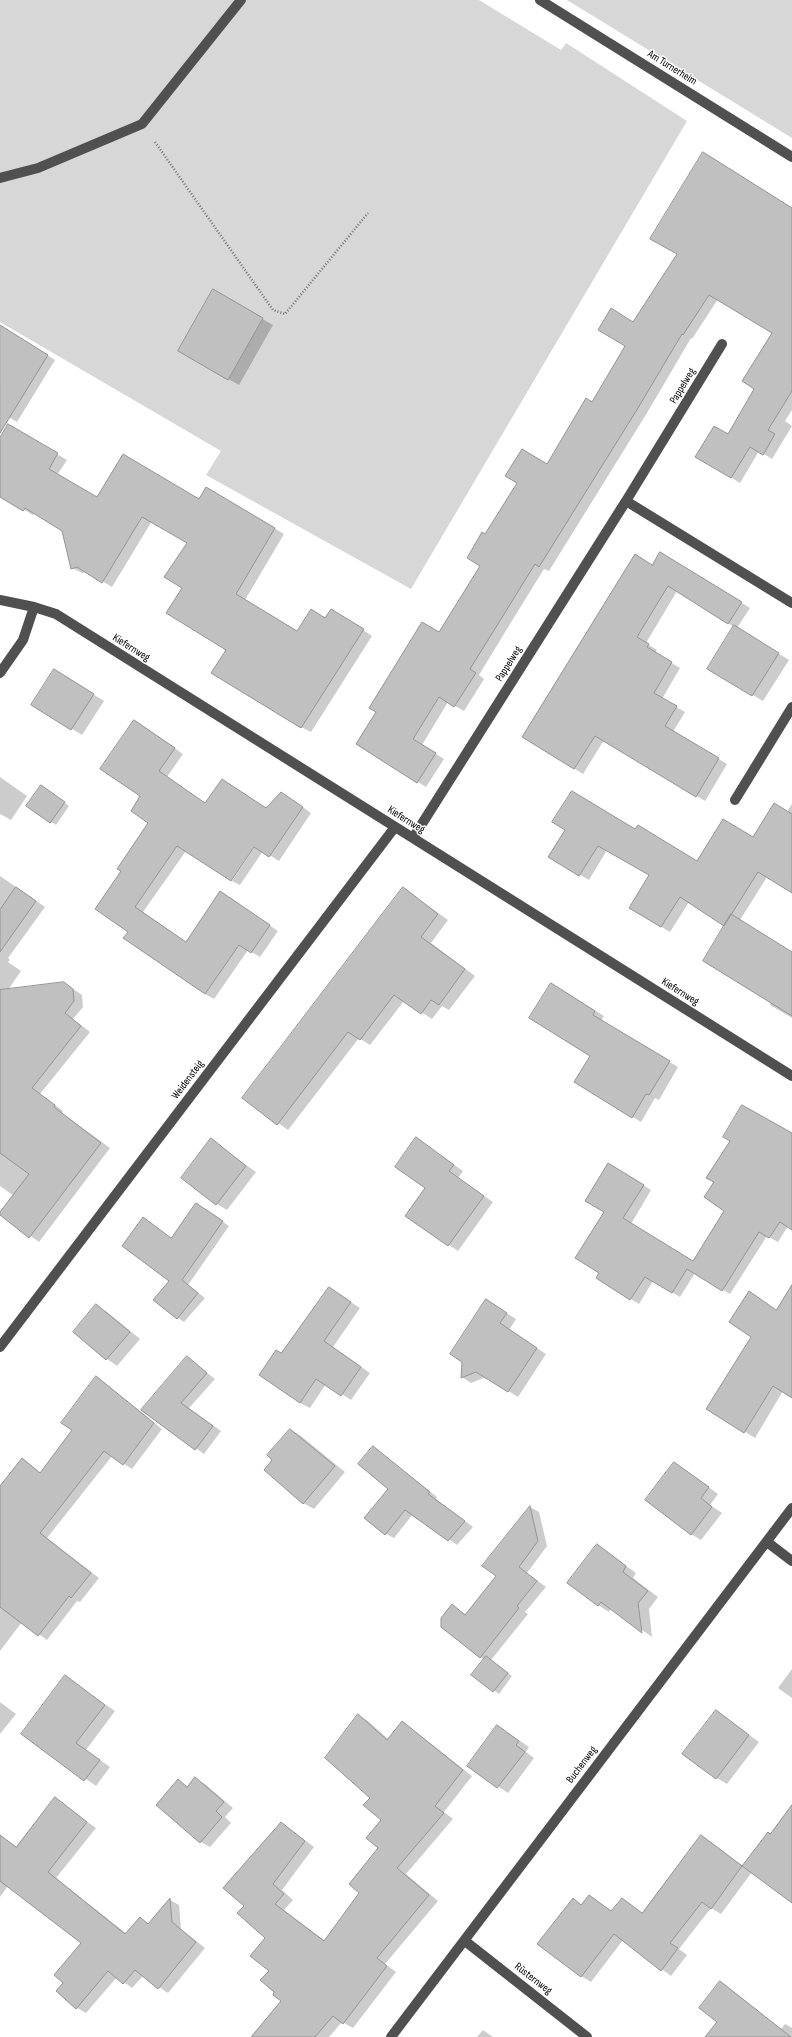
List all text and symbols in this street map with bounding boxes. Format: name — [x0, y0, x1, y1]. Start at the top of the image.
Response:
street label: Am Turnerheim — [645, 48, 699, 88]
street label: Pappelweg — [667, 366, 699, 406]
street label: Kiefernweg — [110, 631, 152, 665]
street label: Pappelweg — [493, 644, 525, 684]
street label: Kiefernweg — [385, 803, 427, 837]
street label: Kiefernweg — [659, 975, 701, 1009]
street label: Weidensteig — [169, 1058, 207, 1102]
street label: Buchenweg — [564, 1744, 600, 1786]
street label: Rüsternweg — [512, 1960, 554, 1998]

